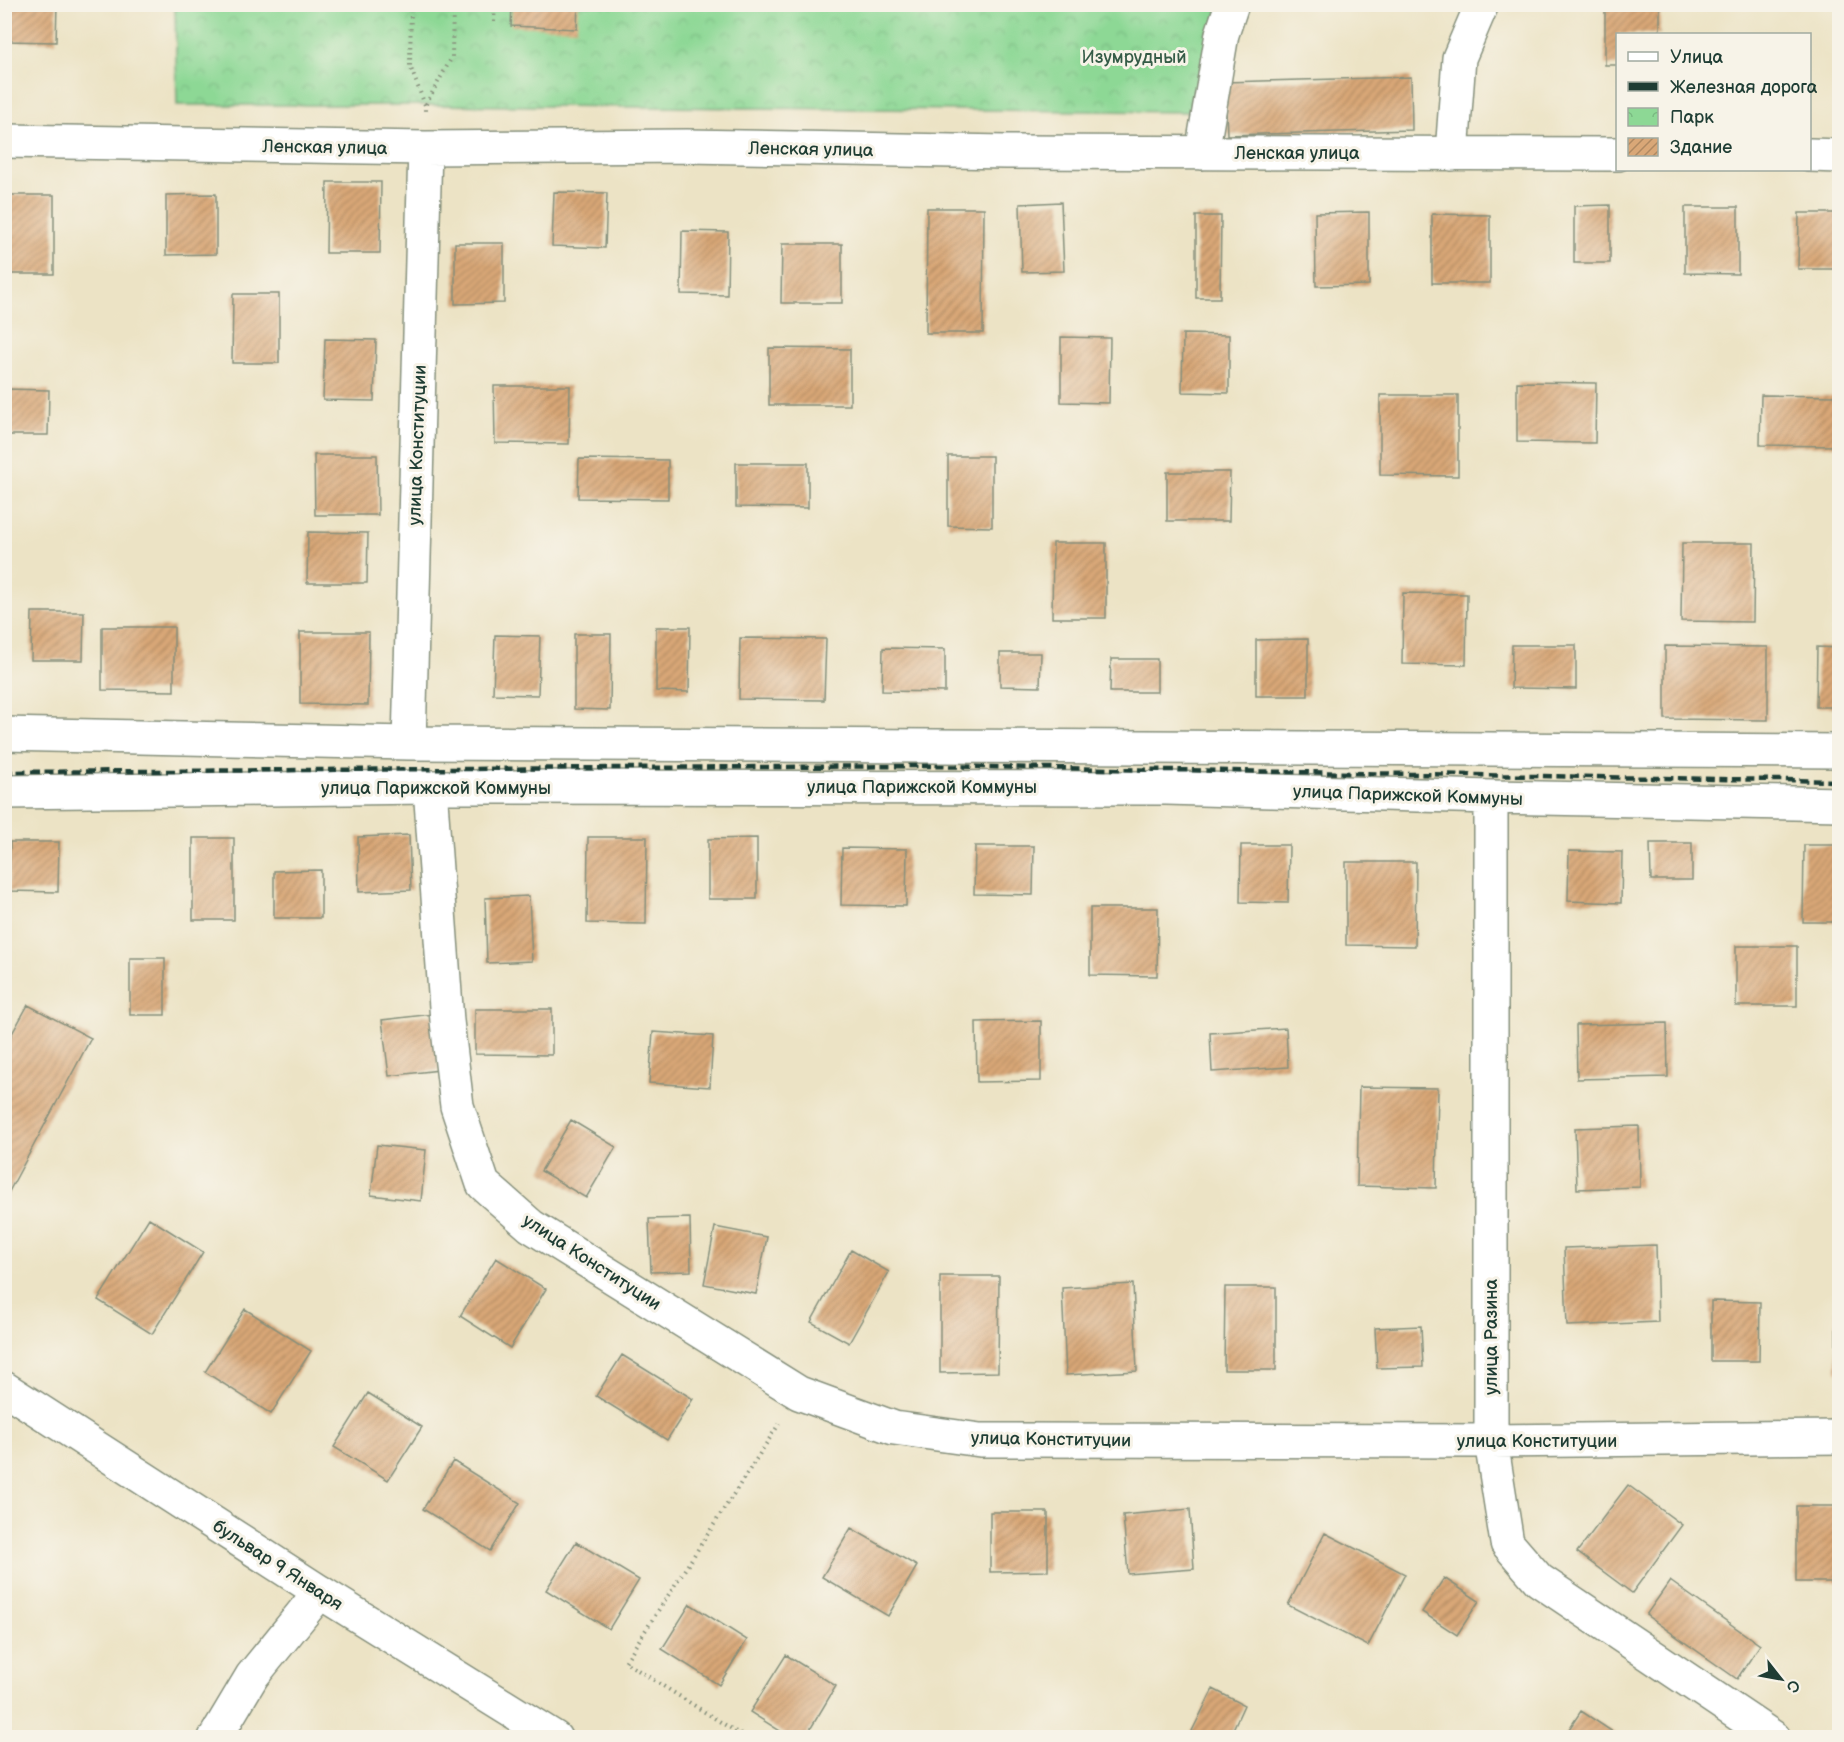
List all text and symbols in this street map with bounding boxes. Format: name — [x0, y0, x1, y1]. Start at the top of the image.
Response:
legend — [1616, 33, 1811, 171]
park label: Изумрудный — [1082, 47, 1186, 68]
text: Улица — [1670, 47, 1724, 68]
text: Железная дорога — [1670, 77, 1818, 98]
text: Парк — [1670, 107, 1714, 128]
street label: Ленская улица — [261, 136, 388, 159]
text: Здание — [1670, 137, 1732, 158]
street label: Ленская улица — [747, 138, 874, 161]
street label: Ленская улица — [1233, 143, 1360, 164]
street label: улица Конституции — [404, 364, 431, 526]
street label: улица Парижской Коммуны — [807, 777, 1037, 798]
street label: улица Парижской Коммуны — [321, 778, 551, 799]
street label: улица Парижской Коммуны — [1293, 781, 1523, 810]
street label: улица Конституции — [519, 1210, 665, 1315]
street label: улица Разина — [1481, 1279, 1502, 1395]
street label: улица Конституции — [971, 1428, 1131, 1451]
street label: улица Конституции — [1457, 1431, 1617, 1452]
street label: бульвар 9 Января — [209, 1516, 347, 1615]
north arrow — [1751, 1649, 1811, 1709]
text: С — [1782, 1676, 1804, 1696]

